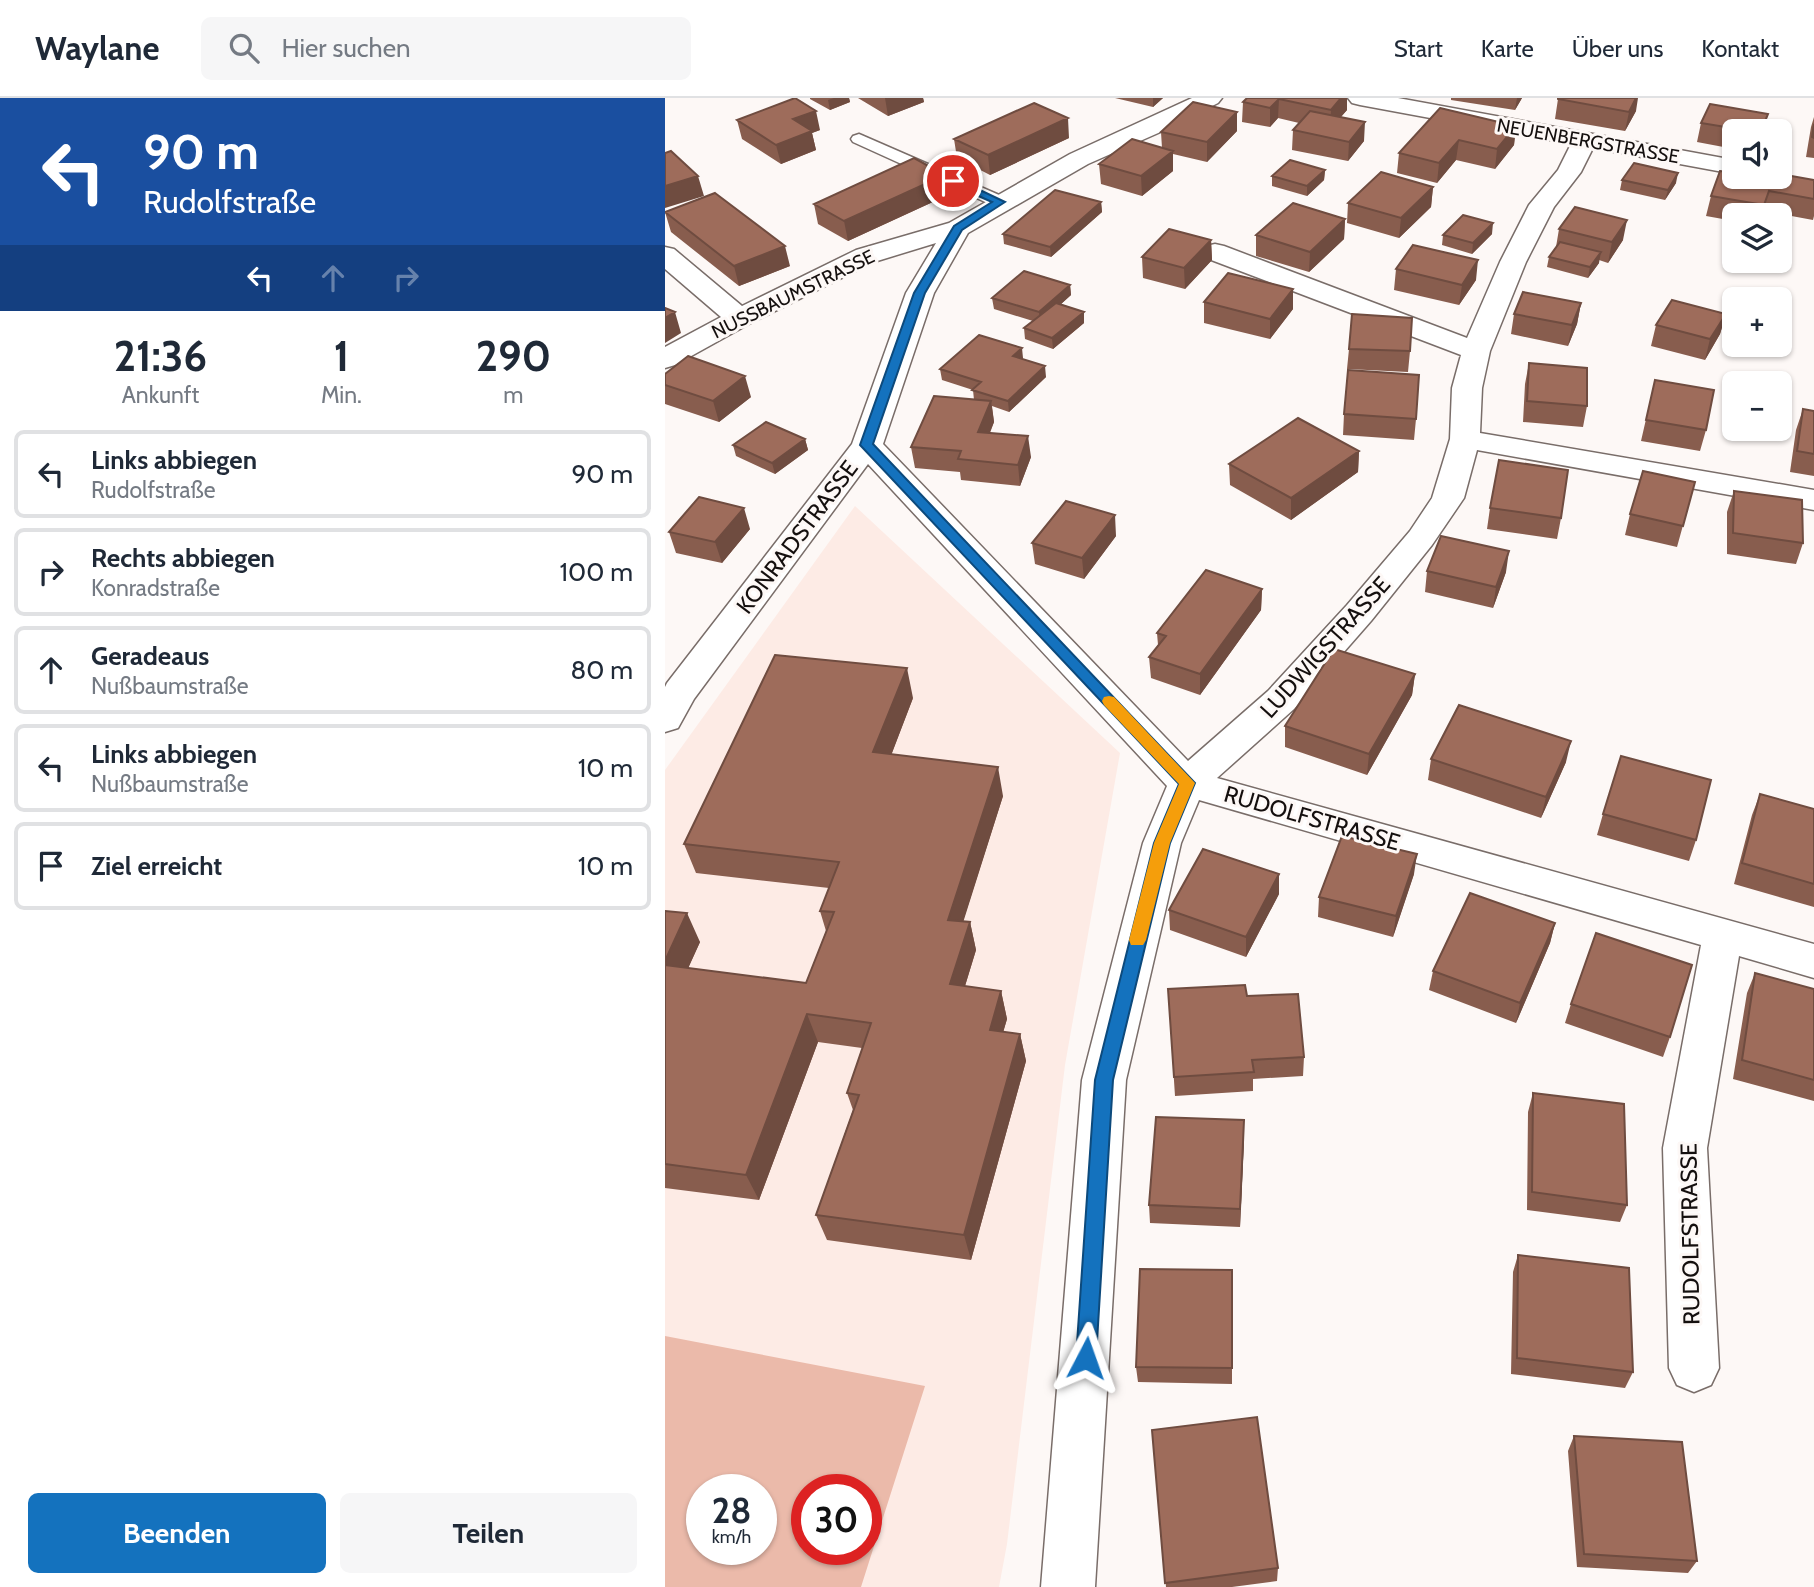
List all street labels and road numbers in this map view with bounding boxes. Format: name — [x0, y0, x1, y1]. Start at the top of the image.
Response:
street label: NEUENBERGSTRASSE — [1495, 114, 1681, 168]
street label: NUSSBAUMSTRASSE — [708, 245, 878, 343]
street label: KONRADSTRASSE — [730, 455, 864, 619]
street label: LUDWIGSTRASSE — [1254, 570, 1396, 724]
street label: RUDOLFSTRASSE — [1221, 779, 1403, 857]
street label: RUDOLFSTRASSE — [1674, 1143, 1706, 1325]

